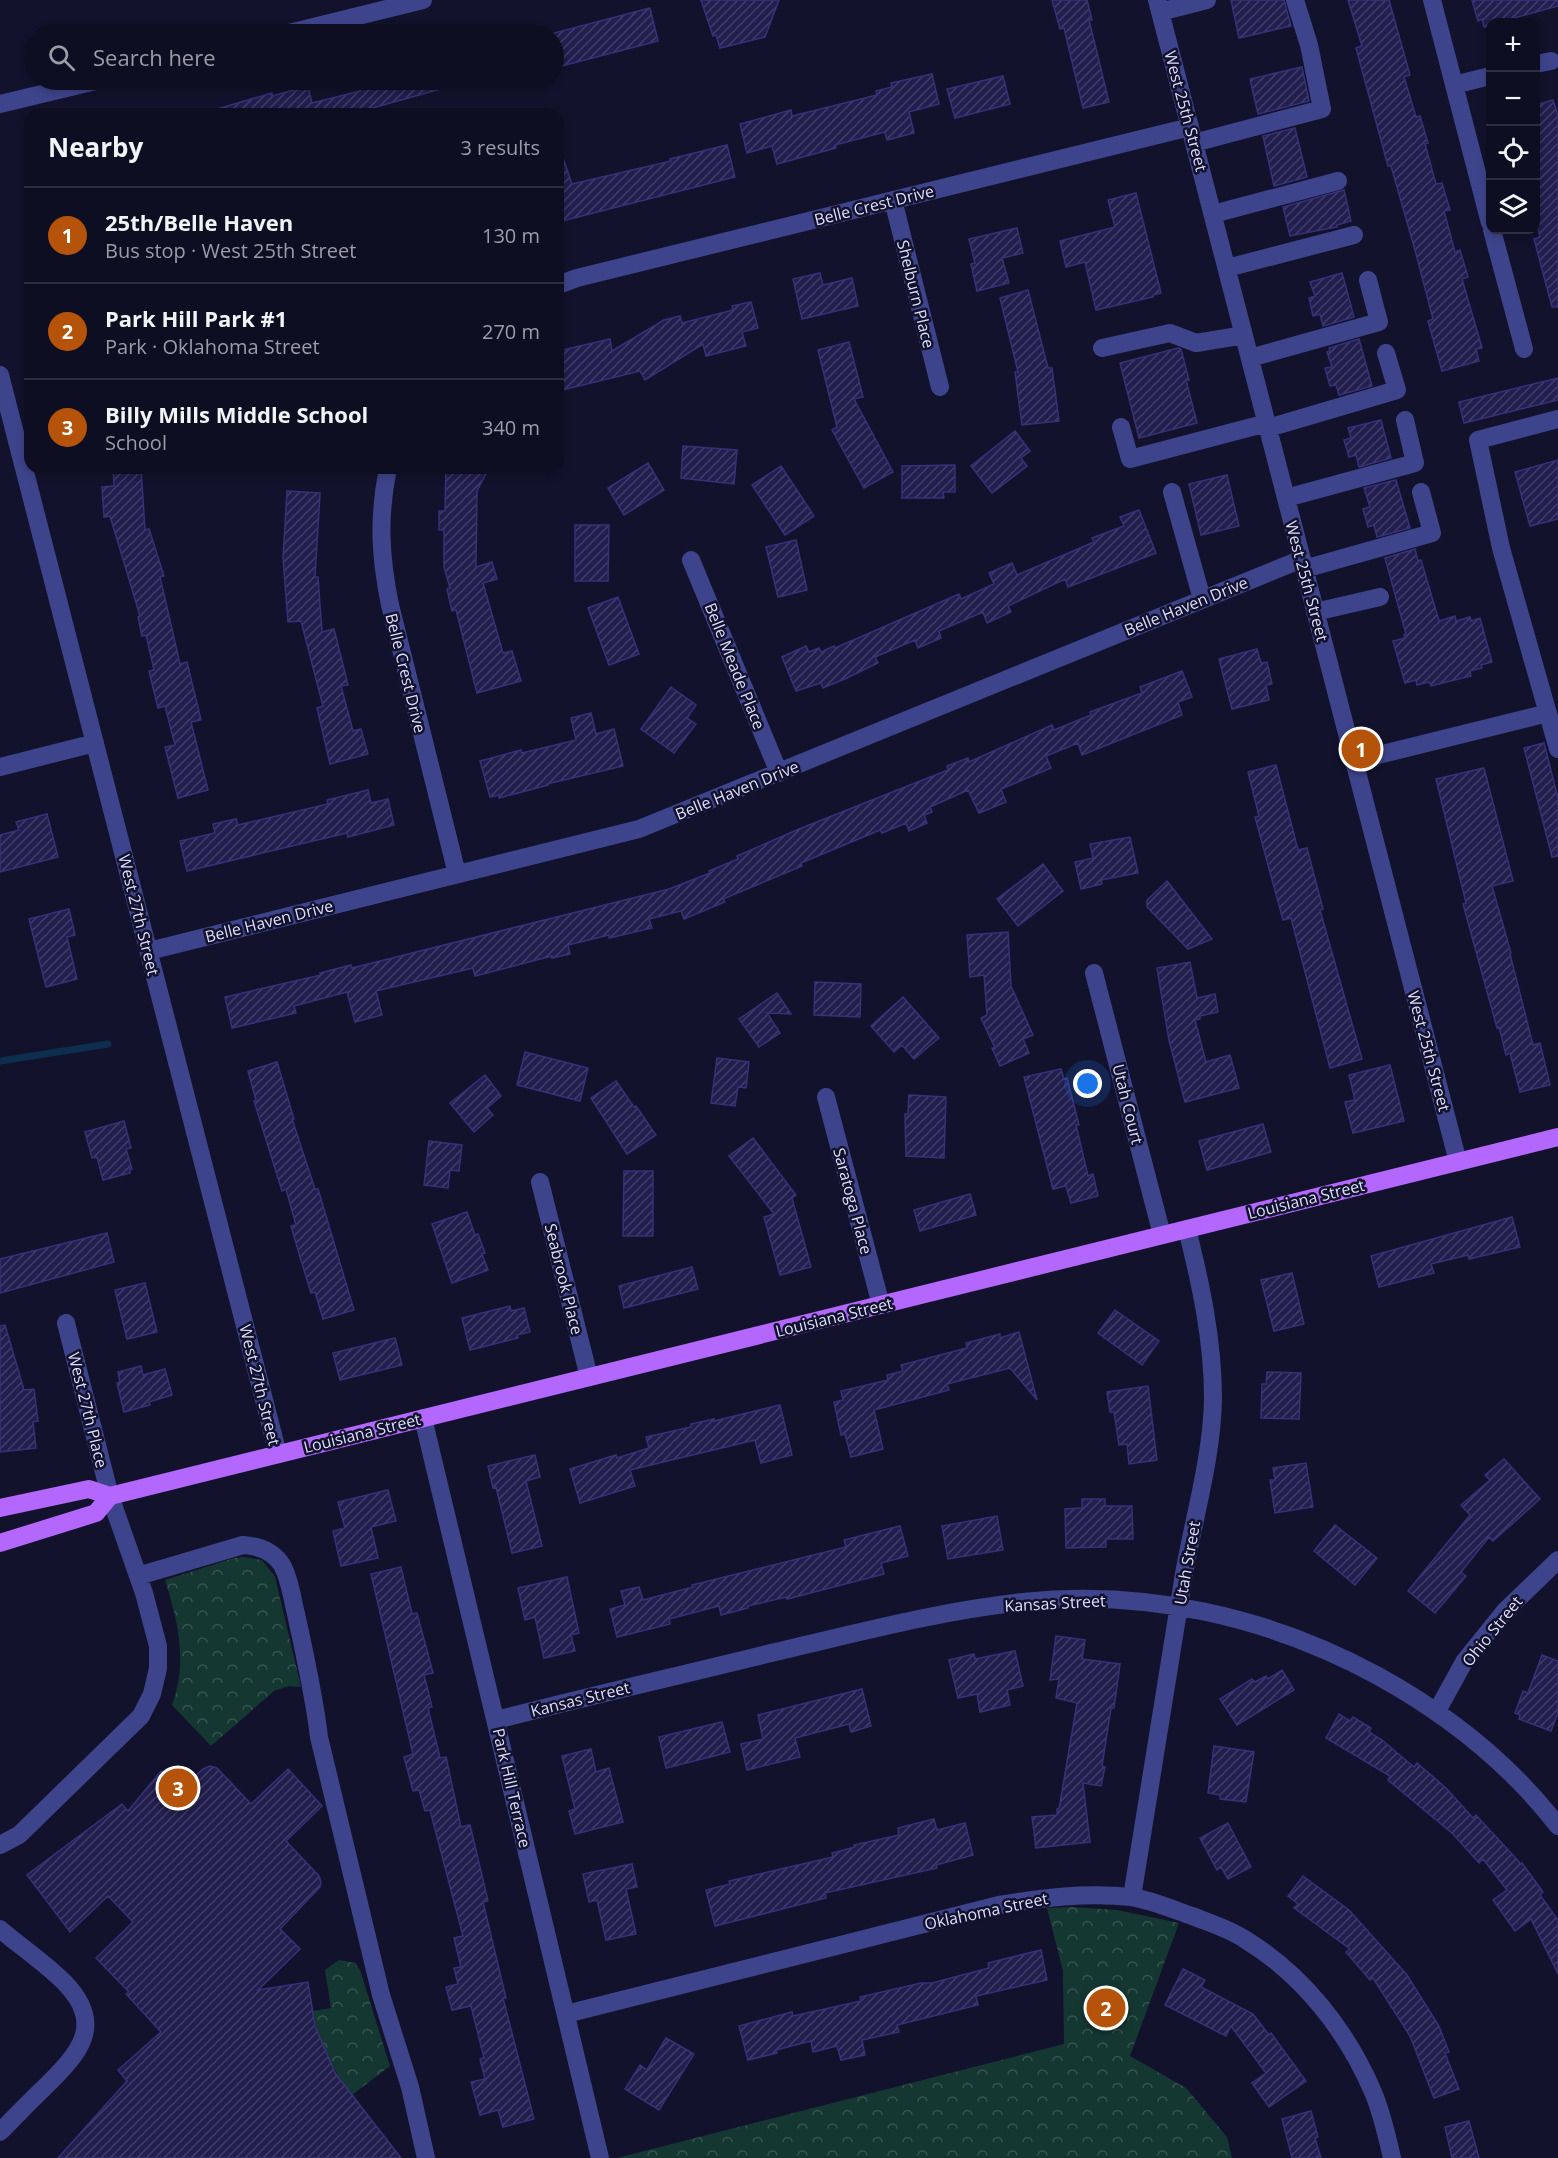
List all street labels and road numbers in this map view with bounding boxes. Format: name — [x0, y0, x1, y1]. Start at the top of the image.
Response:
street label: West 25th Street — [1159, 48, 1213, 174]
street label: Belle Crest Drive — [812, 179, 936, 231]
street label: Shelburn Place — [892, 238, 940, 350]
street label: West 25th Street — [1280, 518, 1334, 644]
street label: Belle Haven Drive — [1121, 571, 1251, 641]
street label: Belle Meade Place — [700, 599, 770, 733]
street label: Belle Crest Drive — [380, 611, 432, 735]
street label: Belle Haven Drive — [672, 755, 802, 825]
street label: West 27th Street — [113, 852, 165, 978]
street label: Belle Haven Drive — [203, 894, 335, 948]
street label: West 25th Street — [1402, 988, 1456, 1114]
street label: Utah Court — [1107, 1062, 1149, 1147]
street label: Saratoga Place — [828, 1145, 878, 1257]
street label: Louisiana Street — [1245, 1174, 1367, 1224]
street label: Seabrook Place — [540, 1221, 588, 1337]
street label: Louisiana Street — [773, 1292, 895, 1342]
street label: West 27th Street — [234, 1322, 286, 1448]
street label: West 27th Place — [63, 1350, 113, 1470]
street label: Louisiana Street — [301, 1408, 423, 1458]
street label: Utah Street — [1169, 1519, 1205, 1607]
street label: Kansas Street — [1004, 1589, 1107, 1617]
street label: Ohio Street — [1457, 1591, 1527, 1671]
street label: Kansas Street — [528, 1676, 632, 1722]
street label: Park Hill Terrace — [488, 1726, 536, 1850]
street label: Oklahoma Street — [922, 1887, 1050, 1935]

